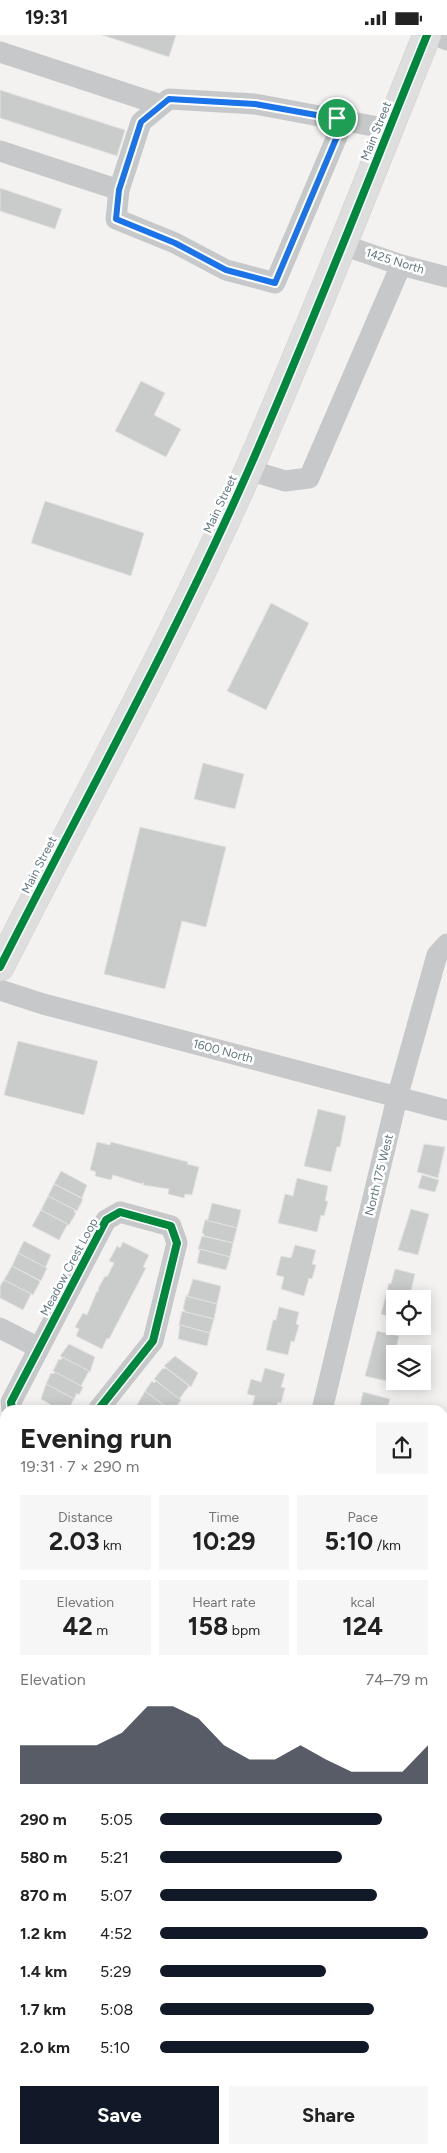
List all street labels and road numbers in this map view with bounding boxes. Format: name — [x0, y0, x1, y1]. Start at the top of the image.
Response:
street label: Main Street — [358, 99, 394, 163]
street label: 1425 North — [364, 245, 426, 277]
street label: Main Street — [200, 472, 240, 535]
street label: Main Street — [19, 834, 60, 896]
street label: 1600 North — [191, 1036, 255, 1066]
street label: North 175 West — [362, 1132, 396, 1217]
street label: Meadow Crest Loop — [37, 1216, 101, 1318]

